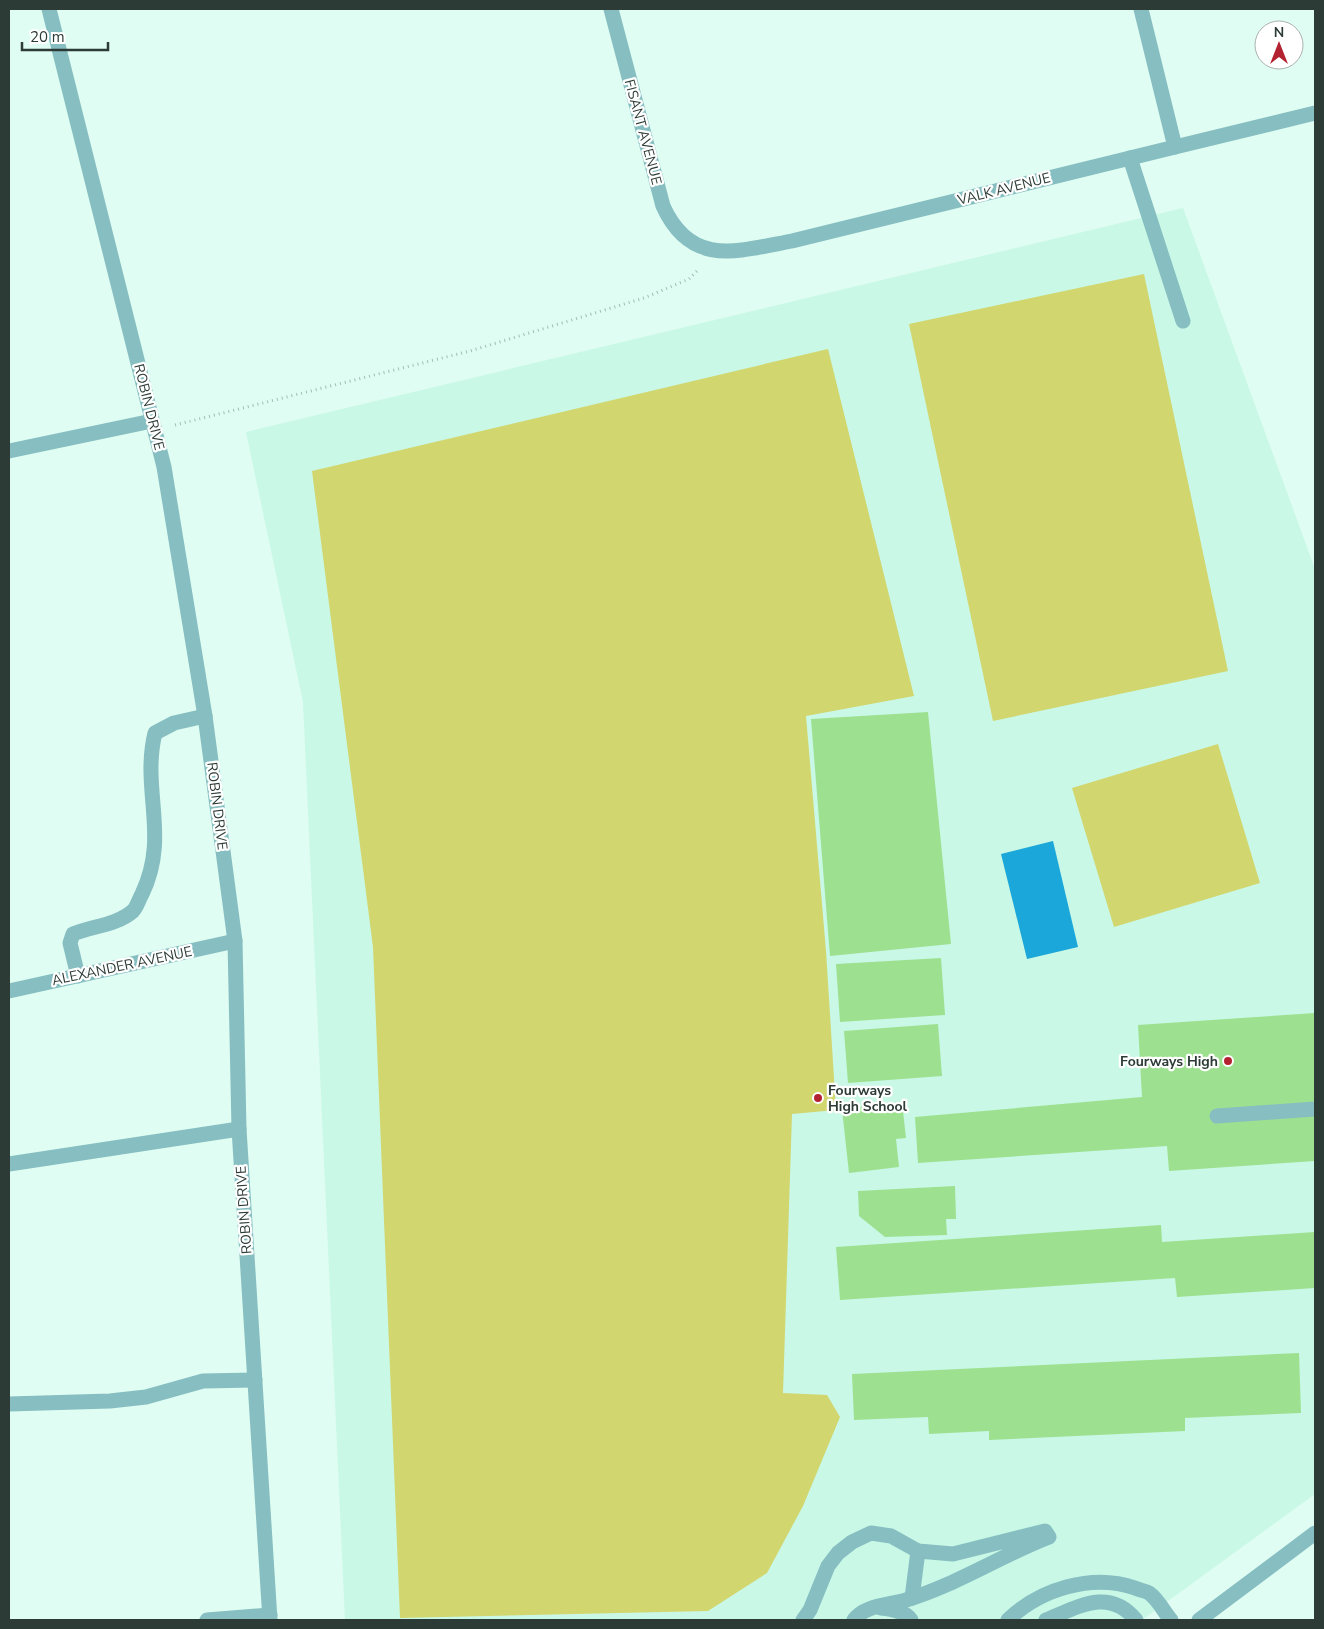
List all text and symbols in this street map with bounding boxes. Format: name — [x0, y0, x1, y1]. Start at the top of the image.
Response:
scale bar — [22, 20, 109, 52]
north arrow — [1254, 20, 1304, 70]
text: N — [1274, 23, 1284, 42]
text: 20 m — [30, 27, 65, 47]
street label: FISANT AVENUE — [620, 77, 666, 187]
street label: VALK AVENUE — [955, 168, 1052, 210]
street label: ROBIN DRIVE — [129, 362, 169, 452]
street label: ROBIN DRIVE — [202, 761, 232, 851]
street label: ALEXANDER AVENUE — [50, 942, 194, 990]
place label: Fourways High — [1120, 1052, 1218, 1071]
marker: Fourways High — [1222, 1055, 1234, 1067]
place label: Fourways High School — [828, 1081, 908, 1116]
marker: Fourways High School — [812, 1092, 824, 1104]
street label: ROBIN DRIVE — [231, 1165, 257, 1255]

